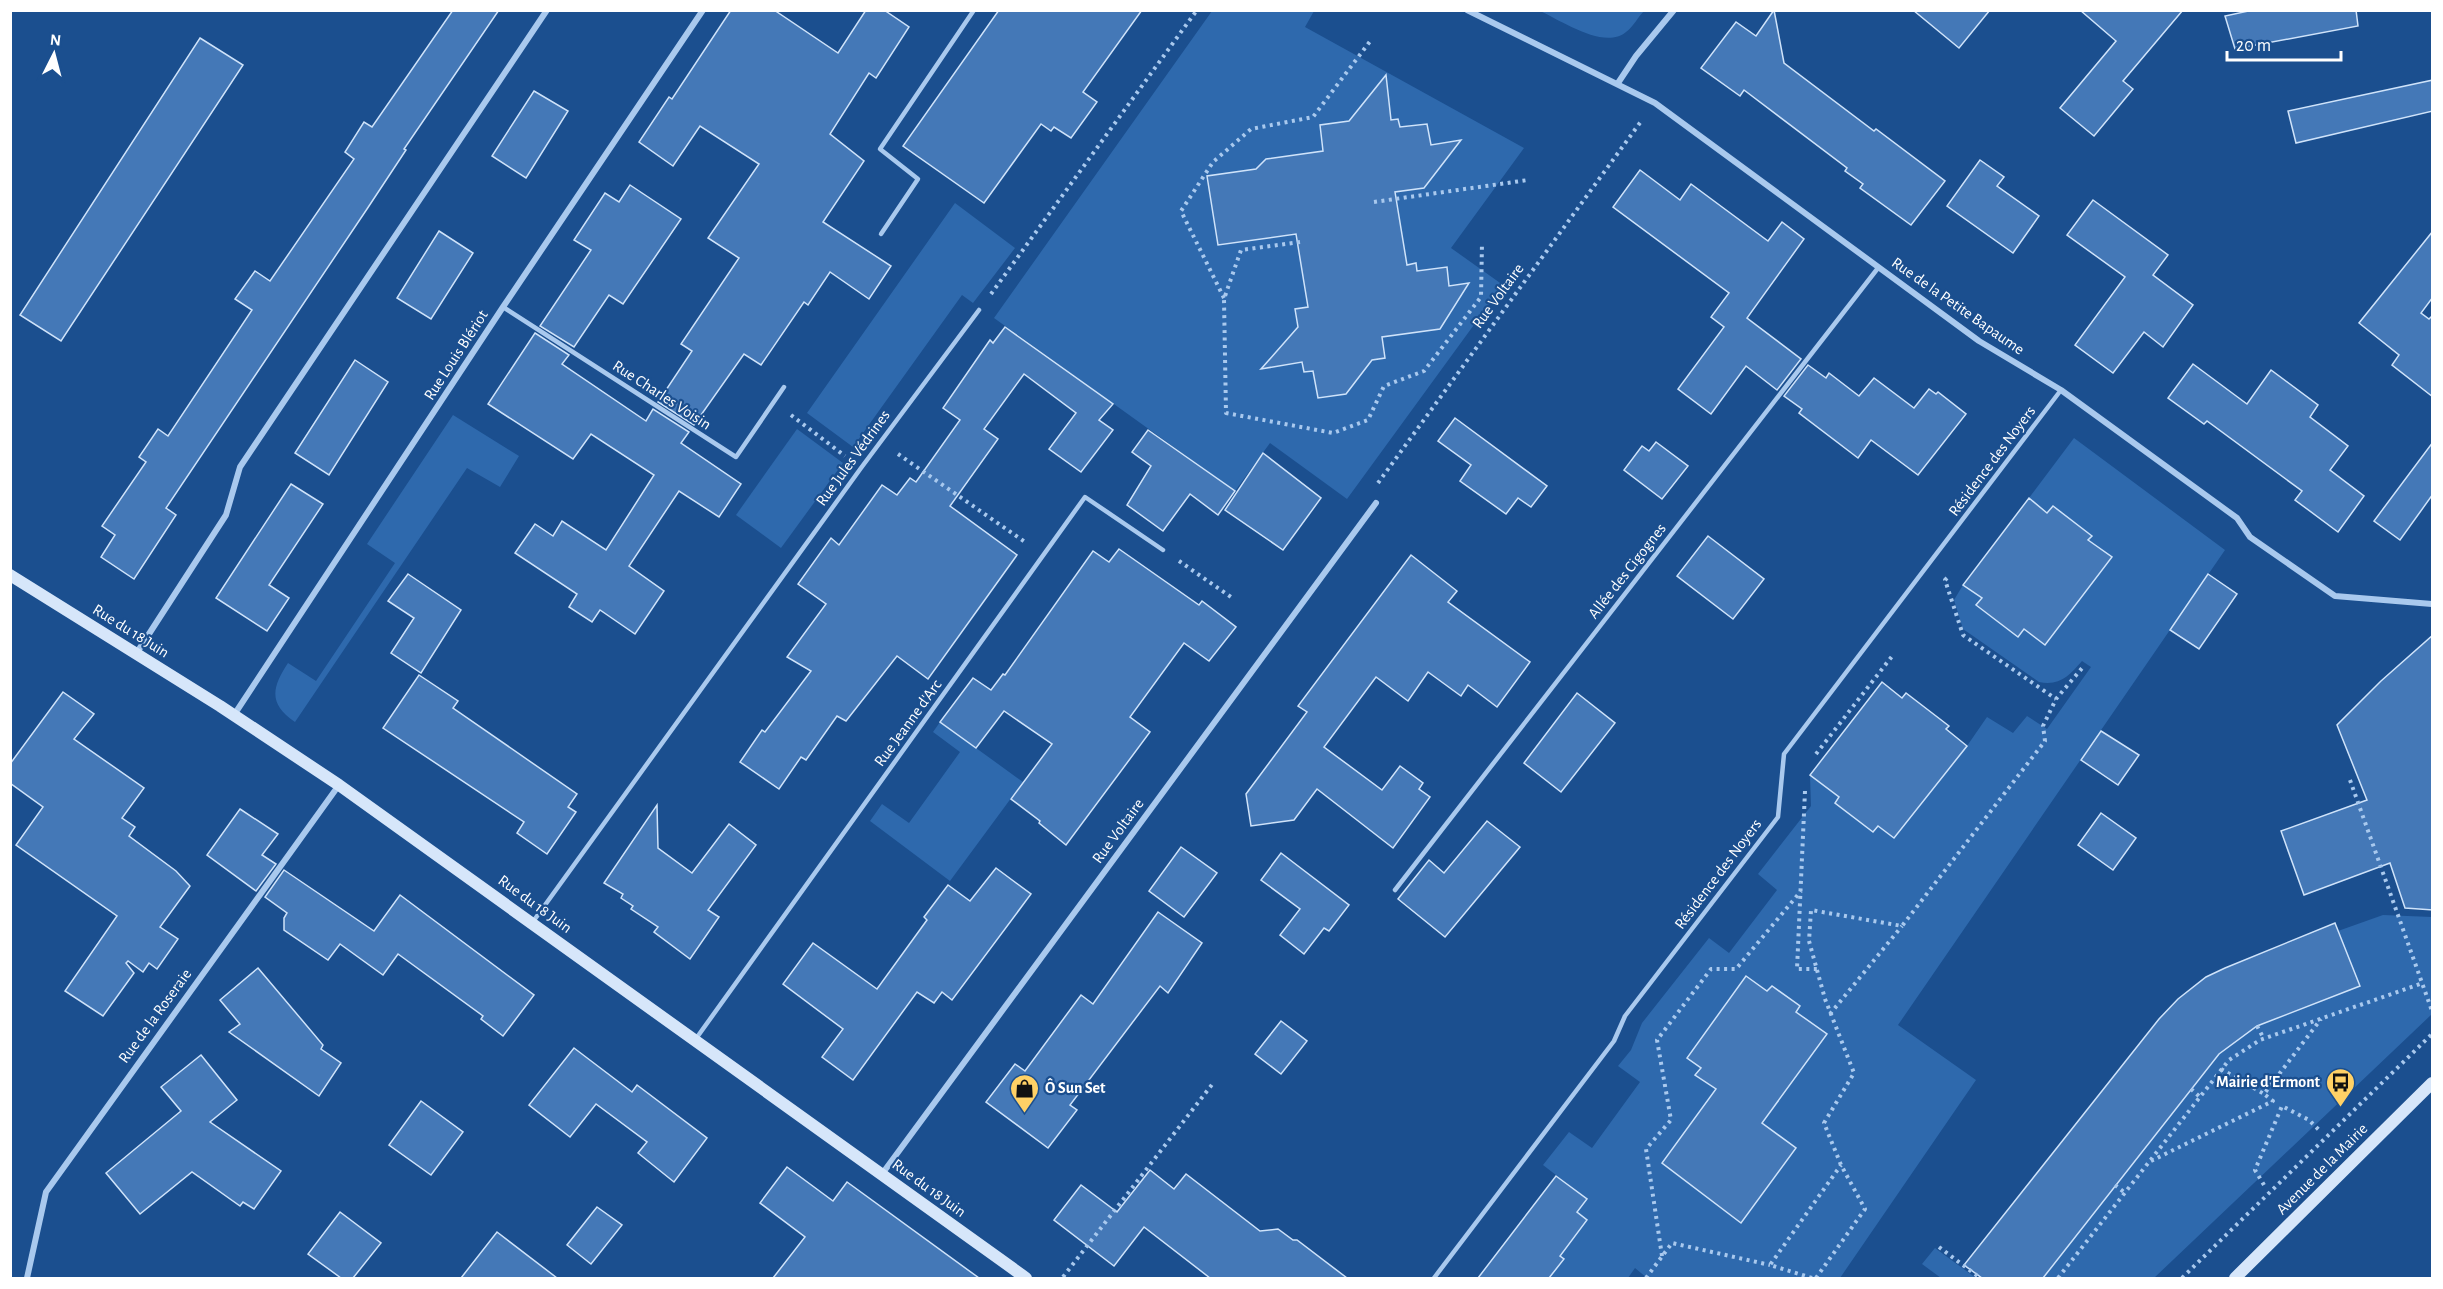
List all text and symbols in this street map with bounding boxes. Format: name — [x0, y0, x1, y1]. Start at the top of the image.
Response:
north arrow — [24, 24, 84, 84]
scale bar — [2227, 24, 2341, 62]
text: N — [49, 32, 62, 49]
text: 20 m — [2236, 37, 2271, 55]
street label: Rue de la Petite Bapaume — [1889, 254, 2027, 358]
street label: Rue Voltaire — [1469, 261, 1527, 331]
street label: Rue Louis Blériot — [421, 307, 491, 403]
street label: Rue Charles Voisin — [610, 357, 714, 433]
street label: Résidence des Noyers — [1946, 403, 2039, 520]
street label: Rue Jules Védrines — [813, 407, 893, 509]
street label: Allée des Cigognes — [1585, 520, 1669, 622]
street label: Rue du 18 Juin — [90, 601, 172, 661]
street label: Rue Jeanne d'Arc — [871, 677, 945, 769]
street label: Rue Voltaire — [1089, 796, 1147, 866]
street label: Résidence des Noyers — [1672, 816, 1765, 933]
street label: Rue du 18 Juin — [495, 872, 575, 936]
street label: Rue de la Roseraie — [116, 966, 194, 1066]
bus stop icon: Mairie d'Ermont — [2325, 1066, 2357, 1108]
shop icon: Ô Sun Set — [1008, 1072, 1040, 1114]
place label: Mairie d'Ermont — [2216, 1074, 2321, 1090]
place label: Ô Sun Set — [1045, 1078, 1106, 1096]
street label: Avenue de la Mairie — [2273, 1120, 2371, 1218]
street label: Rue du 18 Juin — [889, 1156, 969, 1220]

